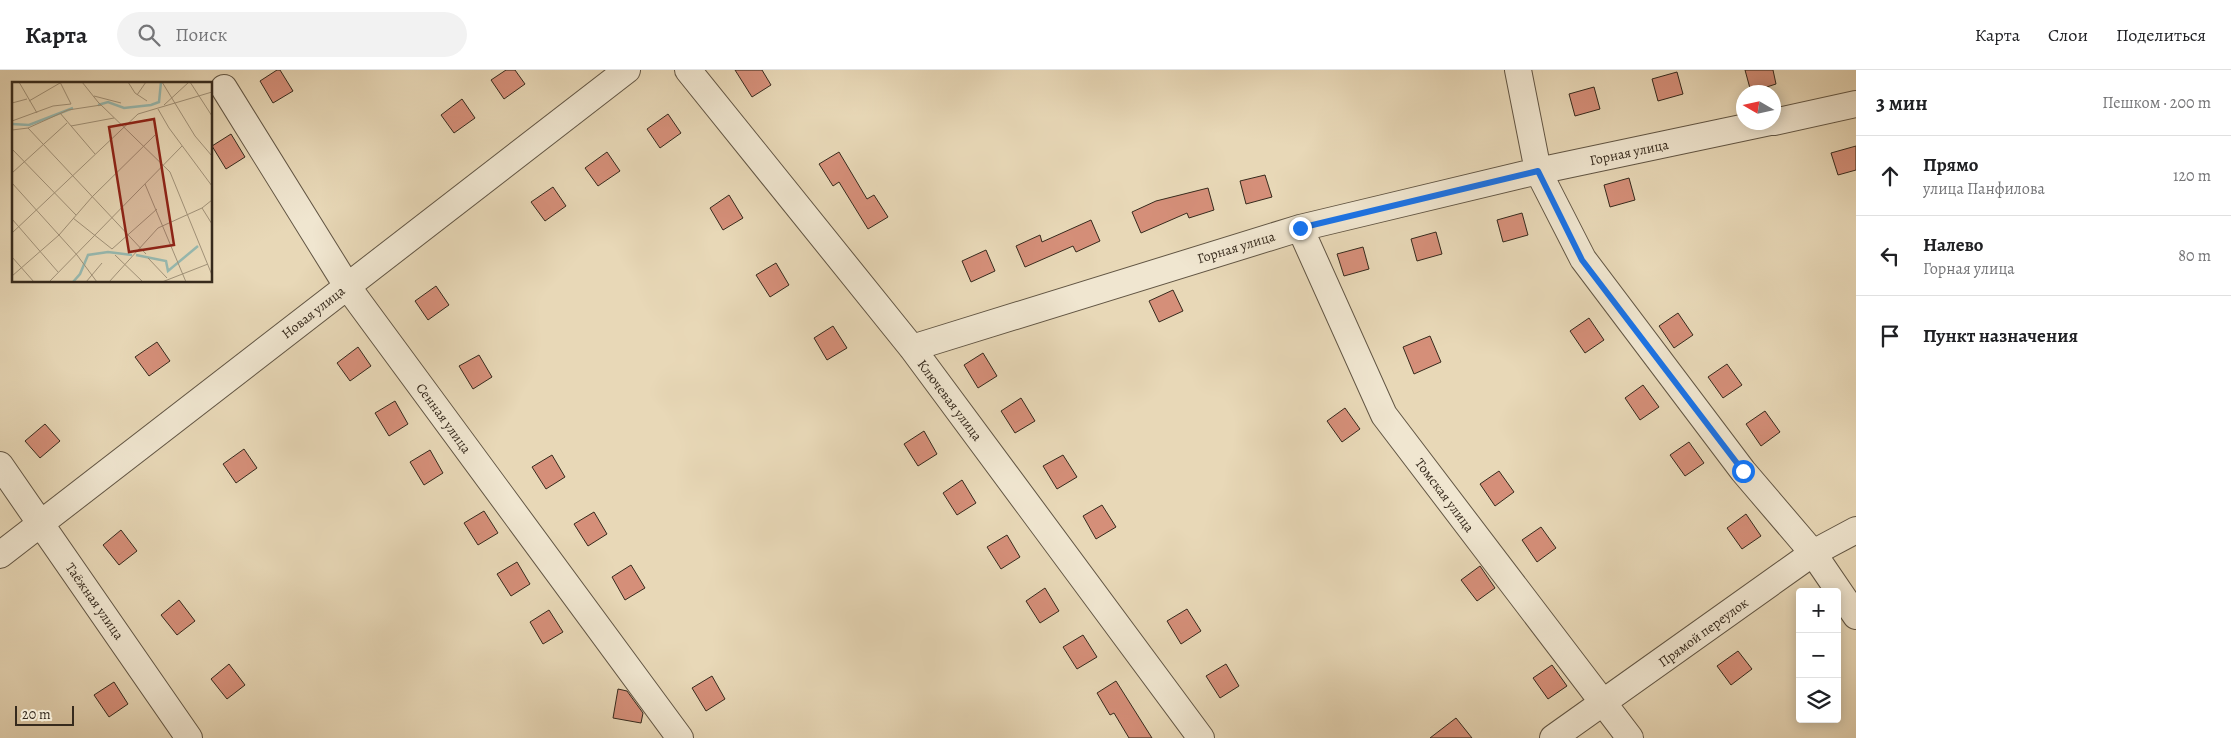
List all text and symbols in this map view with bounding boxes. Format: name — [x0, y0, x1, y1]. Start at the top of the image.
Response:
search box — [117, 12, 467, 57]
text: Карта — [25, 19, 87, 51]
icon: search — [135, 21, 163, 49]
text: Поиск — [175, 22, 227, 48]
text: Карта — [1975, 23, 2020, 47]
text: Слои — [2048, 23, 2088, 47]
text: Поделиться — [2116, 23, 2206, 47]
inset map — [12, 82, 212, 282]
north arrow — [1736, 85, 1781, 130]
text: 3 мин — [1876, 89, 1928, 117]
text: Пешком · 200 m — [2102, 92, 2211, 114]
street label: Горная улица — [1588, 135, 1671, 170]
text: Прямо — [1923, 152, 1978, 178]
icon: ahead — [1876, 162, 1904, 190]
text: 120 m — [2173, 165, 2211, 187]
text: улица Панфилова — [1923, 178, 2045, 200]
route end — [1289, 217, 1312, 240]
street label: Горная улица — [1195, 227, 1278, 268]
text: Налево — [1923, 232, 1983, 258]
icon: left — [1876, 242, 1904, 270]
text: 80 m — [2178, 245, 2211, 267]
text: Горная улица — [1923, 258, 2015, 280]
street label: Новая улица — [278, 281, 349, 343]
icon: arrive — [1876, 322, 1904, 350]
text: Пункт назначения — [1923, 323, 2078, 349]
street label: Ключевая улица — [913, 356, 987, 445]
street label: Сенная улица — [412, 379, 476, 458]
street label: Томская улица — [1411, 454, 1479, 537]
route start — [1732, 460, 1755, 483]
street label: Таёжная улица — [61, 559, 128, 644]
map controls — [1796, 588, 1841, 723]
button: + — [1796, 588, 1841, 633]
street label: Прямой переулок — [1654, 593, 1752, 672]
button: − — [1796, 633, 1841, 678]
button: layers — [1796, 678, 1841, 723]
scale bar — [15, 703, 74, 726]
text: 20 m — [22, 705, 51, 724]

